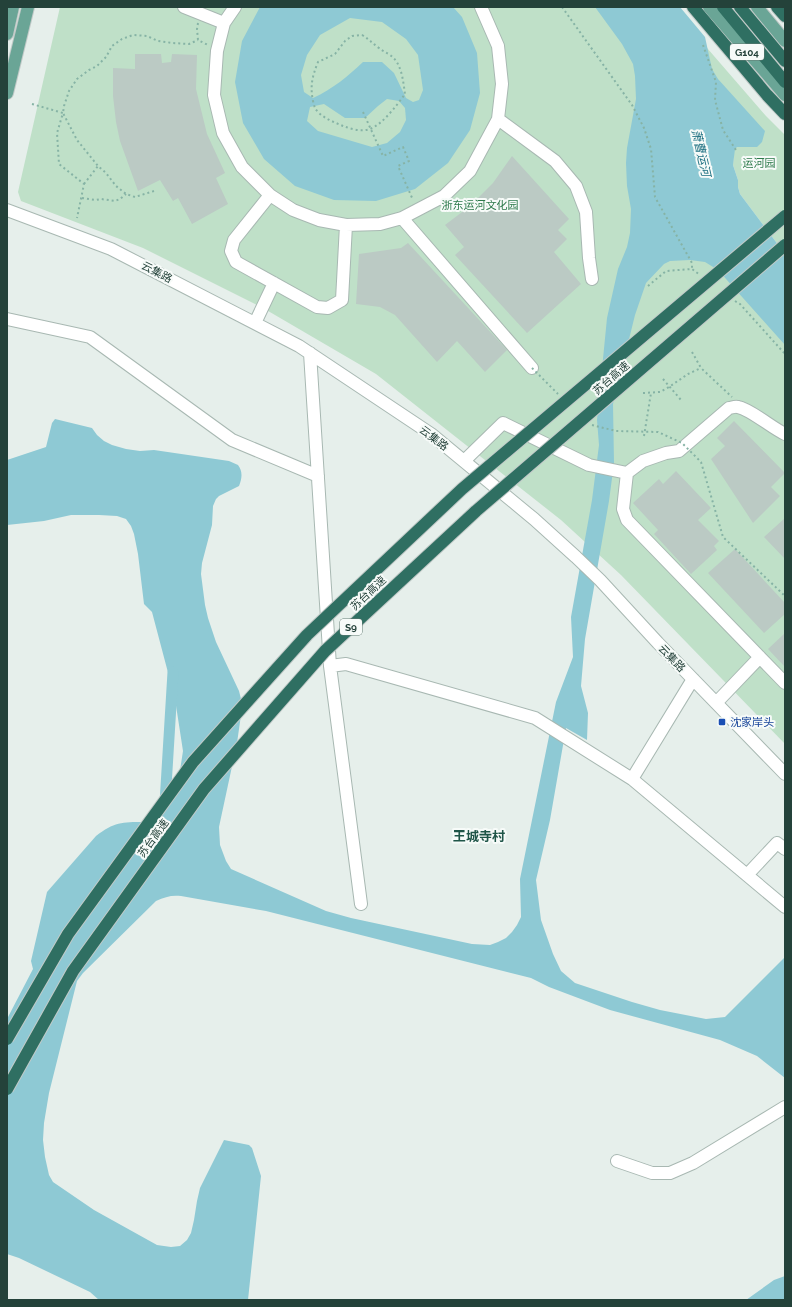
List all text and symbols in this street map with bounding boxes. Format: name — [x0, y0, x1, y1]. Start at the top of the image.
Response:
road number: G104 — [730, 44, 764, 60]
water label: 萧曹运河 — [689, 128, 714, 180]
park label: 运河园 — [743, 157, 776, 170]
park label: 浙东运河文化园 — [442, 199, 519, 212]
street label: 云集路 — [139, 259, 174, 286]
street label: 苏台高速 — [590, 359, 632, 398]
street label: 云集路 — [417, 423, 451, 454]
street label: 苏台高速 — [348, 574, 389, 613]
road number: S9 — [340, 619, 362, 635]
street label: 云集路 — [656, 642, 688, 675]
place label: 沈家岸头 — [730, 716, 774, 729]
marker: 沈家岸头 — [717, 717, 727, 727]
street label: 苏台高速 — [135, 817, 172, 860]
district label: 王城寺村 — [453, 829, 505, 844]

